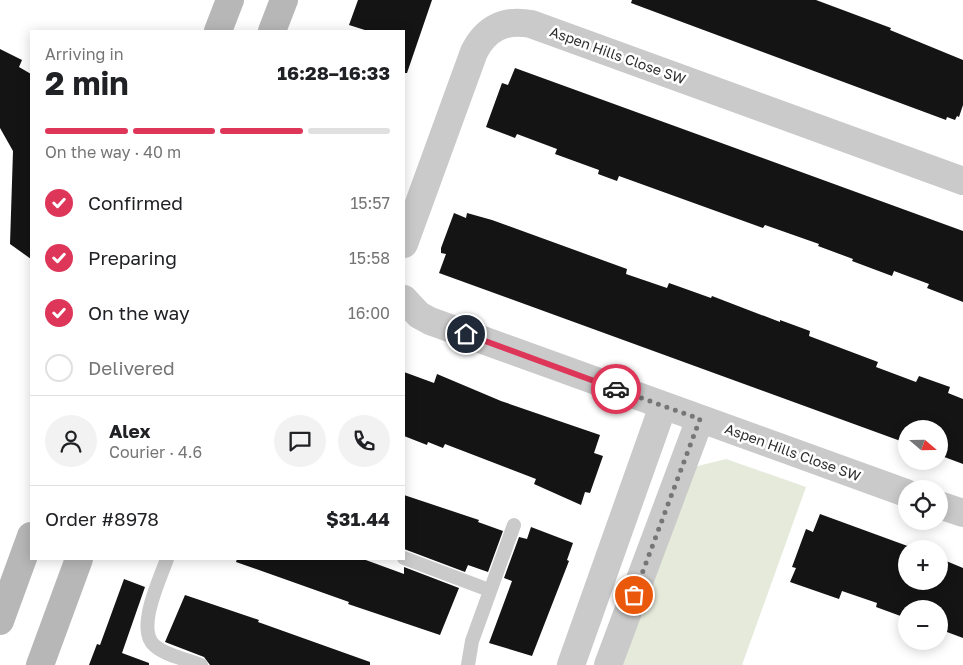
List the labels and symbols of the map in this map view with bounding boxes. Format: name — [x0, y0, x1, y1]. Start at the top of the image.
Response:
street label: Aspen Hills Close SW — [548, 22, 689, 88]
pin — [445, 313, 487, 355]
courier — [591, 364, 641, 414]
street label: Aspen Hills Close SW — [723, 419, 864, 485]
north arrow — [898, 420, 948, 470]
pin — [613, 574, 655, 616]

